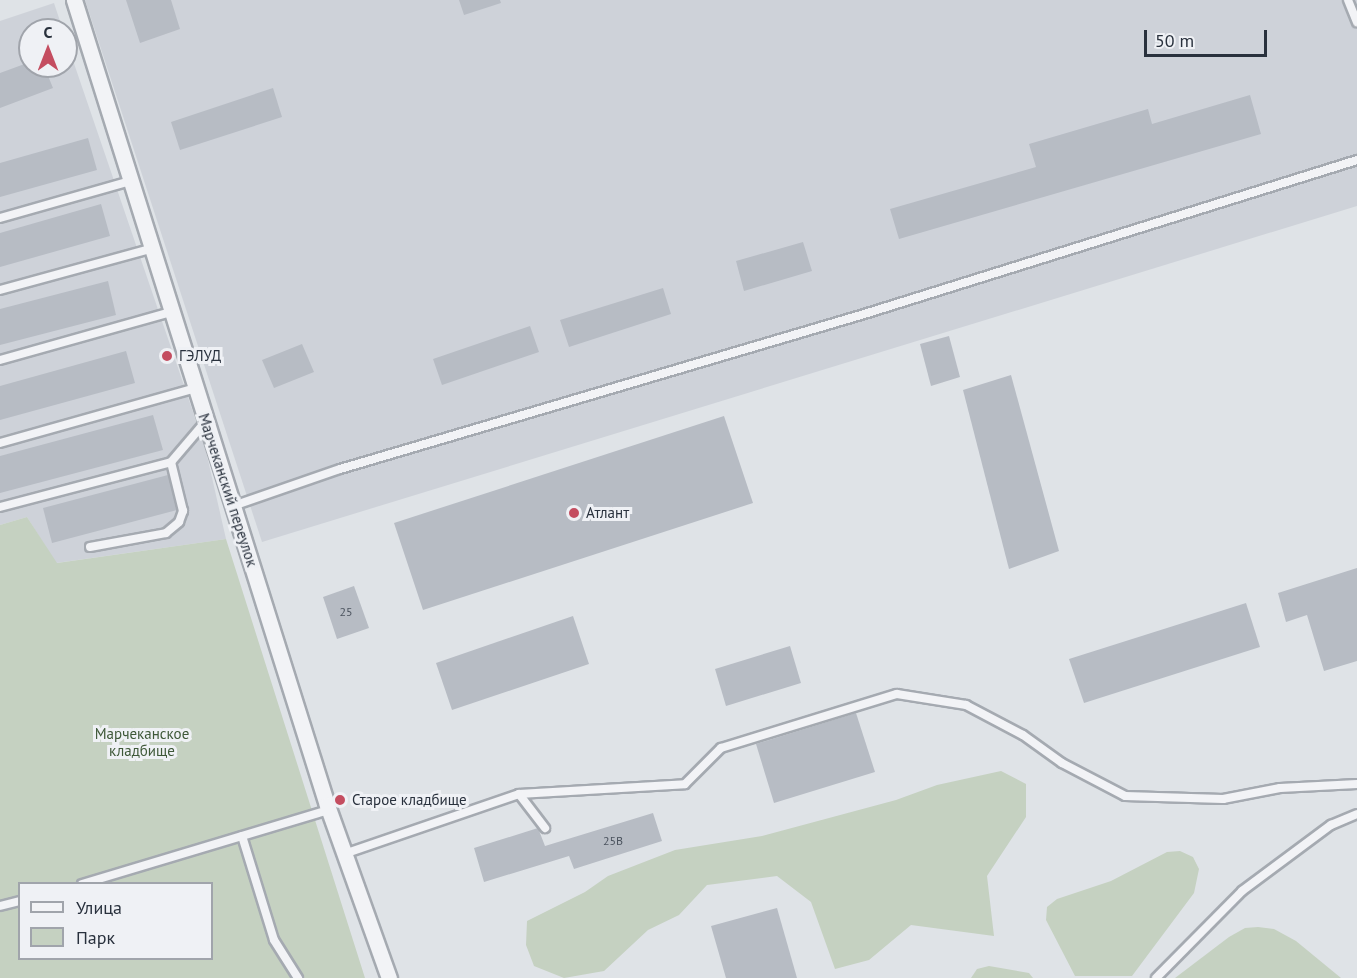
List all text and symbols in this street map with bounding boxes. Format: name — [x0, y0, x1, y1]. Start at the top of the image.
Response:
north arrow — [18, 18, 78, 78]
scale bar — [1147, 18, 1270, 56]
text: С — [44, 22, 52, 42]
text: 50 m — [1155, 29, 1194, 52]
place label: ГЭЛУД — [179, 347, 221, 365]
marker: ГЭЛУД — [160, 349, 174, 363]
street label: Марчеканский переулок — [195, 411, 261, 569]
place label: Атлант — [586, 504, 629, 522]
marker: Атлант — [567, 506, 581, 520]
house number: 25 — [339, 605, 353, 619]
park label: Марчеканское кладбище — [95, 724, 189, 759]
place label: Старое кладбище — [352, 791, 467, 809]
marker: Старое кладбище — [333, 793, 347, 807]
house number: 25В — [603, 834, 623, 848]
legend — [18, 882, 213, 960]
text: Улица — [76, 896, 122, 919]
text: Парк — [76, 926, 115, 949]

